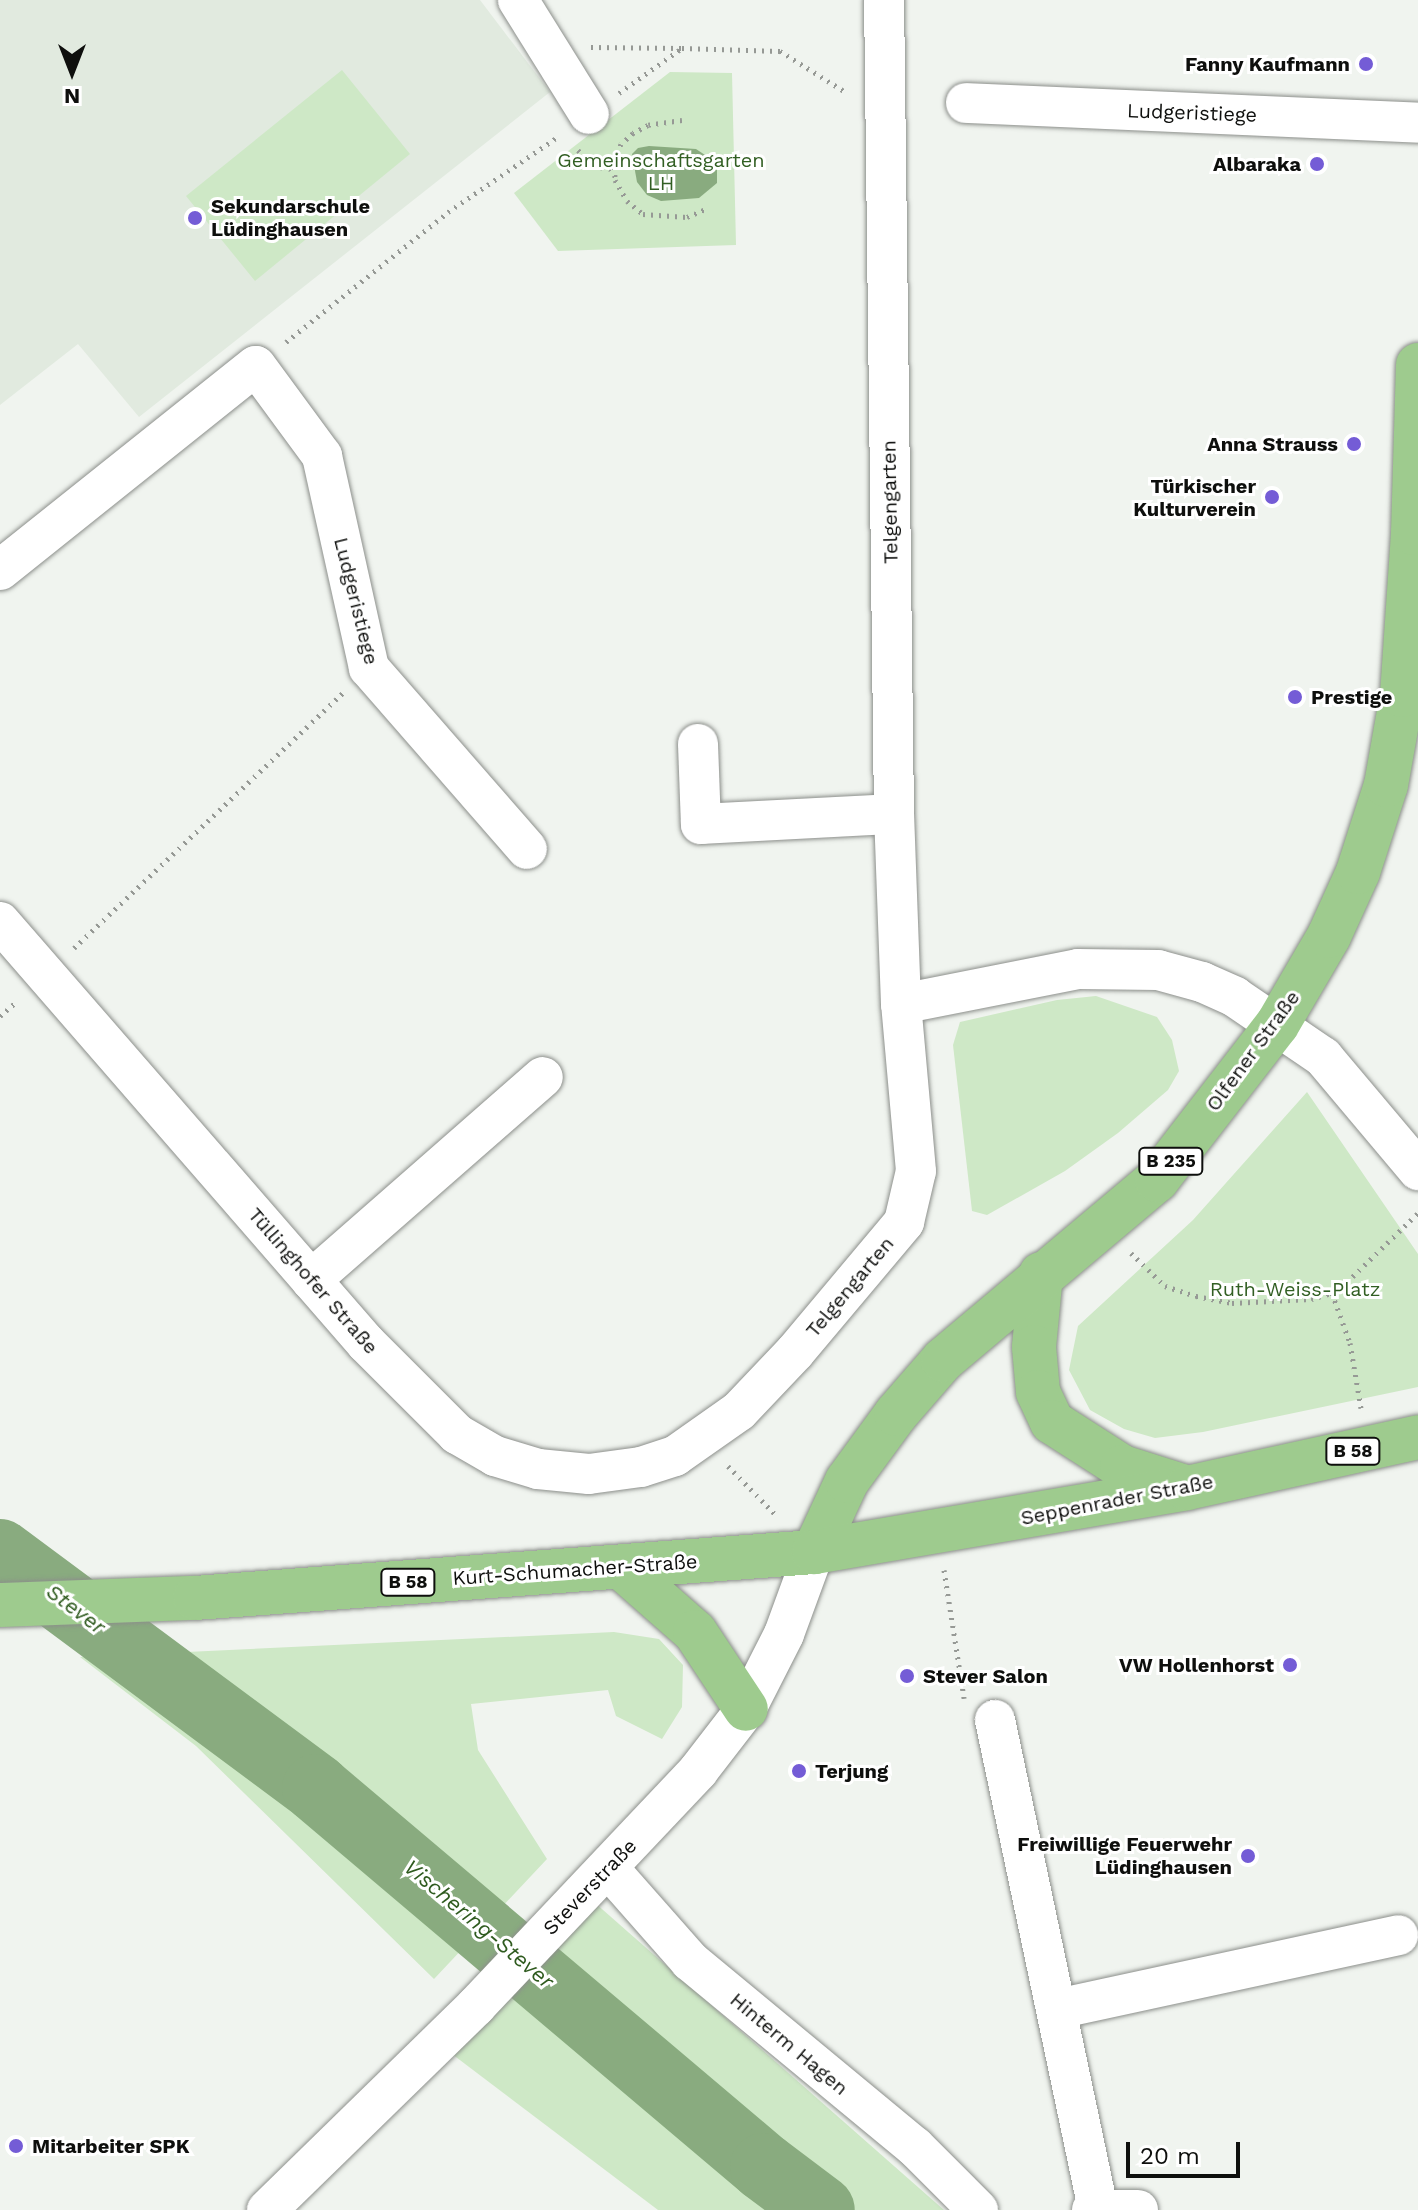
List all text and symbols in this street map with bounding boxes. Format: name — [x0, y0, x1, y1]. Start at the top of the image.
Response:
north arrow — [32, 32, 112, 112]
place label: Fanny Kaufmann — [1185, 52, 1350, 76]
marker: Fanny Kaufmann — [1357, 55, 1375, 73]
text: N — [64, 84, 80, 109]
street label: Ludgeristiege — [1127, 99, 1257, 127]
park label: Gemeinschaftsgarten LH — [557, 149, 765, 196]
place label: Albaraka — [1213, 152, 1301, 176]
marker: Albaraka — [1308, 155, 1326, 173]
place label: Sekundarschule Lüdinghausen — [211, 194, 370, 241]
marker: Sekundarschule Lüdinghausen — [186, 209, 204, 227]
place label: Anna Strauss — [1207, 432, 1338, 456]
marker: Anna Strauss — [1345, 435, 1363, 453]
street label: Telgengarten — [877, 440, 903, 564]
place label: Türkischer Kulturverein — [1133, 474, 1256, 521]
marker: Türkischer Kulturverein — [1263, 488, 1281, 506]
street label: Ludgeristiege — [329, 535, 383, 667]
place label: Prestige — [1311, 685, 1392, 709]
marker: Prestige — [1286, 688, 1304, 706]
street label: Olfener Straße — [1201, 986, 1305, 1116]
road number: B 235 — [1137, 1147, 1205, 1175]
street label: Tüllinghofer Straße — [243, 1203, 383, 1359]
street label: Telgengarten — [801, 1232, 899, 1342]
park label: Ruth-Weiss-Platz — [1210, 1277, 1380, 1301]
road number: B 58 — [1325, 1437, 1381, 1465]
street label: Seppenrader Straße — [1019, 1470, 1215, 1530]
street label: Kurt-Schumacher-Straße — [452, 1549, 698, 1591]
road number: B 58 — [380, 1568, 436, 1596]
water label: Stever — [41, 1578, 111, 1640]
place label: VW Hollenhorst — [1119, 1653, 1274, 1677]
marker: VW Hollenhorst — [1281, 1656, 1299, 1674]
place label: Stever Salon — [923, 1664, 1048, 1688]
marker: Stever Salon — [898, 1667, 916, 1685]
place label: Terjung — [815, 1759, 888, 1783]
marker: Terjung — [790, 1762, 808, 1780]
place label: Freiwillige Feuerwehr Lüdinghausen — [1017, 1832, 1232, 1879]
street label: Steverstraße — [538, 1834, 642, 1940]
marker: Freiwillige Feuerwehr Lüdinghausen — [1239, 1847, 1257, 1865]
water label: Vischering-Stever — [399, 1854, 559, 1994]
street label: Hinterm Hagen — [725, 1988, 853, 2100]
scale bar — [1130, 2126, 1244, 2176]
place label: Mitarbeiter SPK — [32, 2134, 190, 2158]
marker: Mitarbeiter SPK — [7, 2137, 25, 2155]
text: 20 m — [1140, 2142, 1200, 2170]

